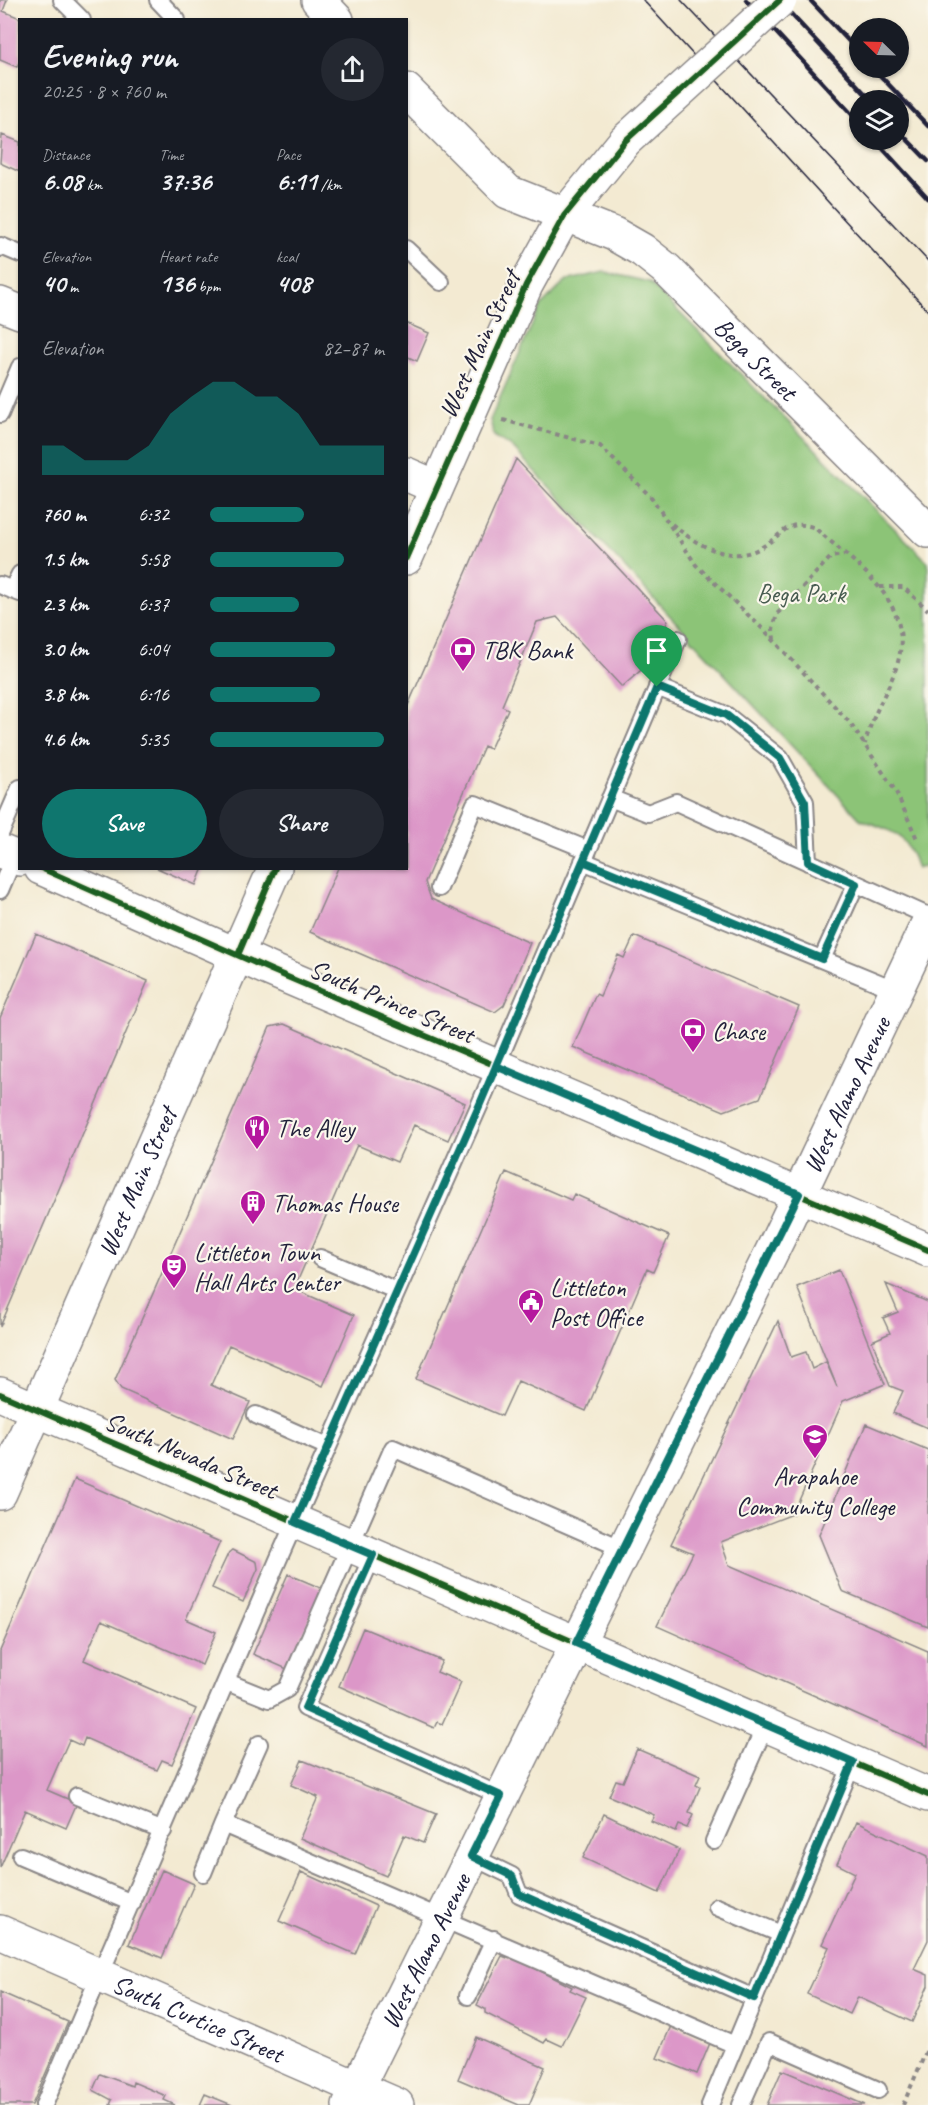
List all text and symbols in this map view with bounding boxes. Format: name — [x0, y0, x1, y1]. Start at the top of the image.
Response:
north arrow — [849, 18, 909, 78]
map controls — [849, 18, 909, 150]
text: Evening run — [42, 35, 177, 77]
button: share — [321, 38, 384, 101]
text: 20:25 · 8 × 760 m — [42, 79, 166, 104]
button: layers — [849, 90, 909, 150]
text: Distance — [42, 145, 90, 165]
text: Time — [159, 145, 183, 165]
text: Pace — [276, 145, 301, 165]
text: 6.08 — [42, 165, 83, 198]
text: 37:36 — [159, 165, 211, 198]
text: 6:11 — [276, 165, 317, 198]
text: km — [83, 175, 102, 195]
text: /km — [317, 175, 342, 195]
text: Elevation — [42, 247, 91, 267]
text: Heart rate — [159, 247, 217, 267]
text: kcal — [276, 247, 297, 267]
street label: West Main Street — [431, 262, 529, 423]
text: 40 — [42, 267, 65, 300]
text: 136 — [159, 267, 195, 300]
text: 408 — [276, 267, 311, 300]
text: m — [65, 277, 78, 297]
text: bpm — [195, 277, 221, 297]
street label: Bega Street — [707, 311, 806, 409]
text: Elevation — [42, 336, 104, 361]
text: 82–87 m — [323, 336, 384, 361]
text: 760 m — [42, 502, 86, 527]
text: 6:32 — [138, 502, 169, 527]
text: 1.5 km — [42, 547, 88, 572]
text: 5:58 — [138, 547, 169, 572]
park label: Bega Park — [757, 577, 848, 610]
text: 2.3 km — [42, 592, 89, 617]
text: 6:37 — [138, 592, 169, 617]
pin — [631, 625, 682, 687]
place label: TBK Bank — [482, 634, 574, 667]
icon: arrive — [640, 634, 673, 667]
bank icon: TBK Bank — [448, 635, 478, 673]
text: 3.0 km — [42, 637, 89, 662]
text: 6:04 — [138, 637, 169, 662]
text: 3.8 km — [42, 682, 89, 707]
text: 6:16 — [138, 682, 169, 707]
text: 4.6 km — [42, 727, 89, 752]
text: 5:35 — [138, 727, 169, 752]
button: Save — [42, 789, 207, 858]
button: Share — [219, 789, 384, 858]
street label: South Prince Street — [304, 952, 481, 1052]
street label: West Alamo Avenue — [796, 1010, 899, 1179]
place label: Chase — [712, 1015, 767, 1048]
bank icon: Chase — [678, 1016, 708, 1054]
street label: West Main Street — [90, 1100, 186, 1261]
place label: The Alley — [276, 1112, 357, 1145]
restaurant icon: The Alley — [242, 1113, 272, 1151]
place label: Thomas House — [272, 1187, 399, 1220]
building icon: Thomas House — [238, 1188, 268, 1226]
place label: Littleton Town Hall Arts Center — [194, 1236, 342, 1299]
theatre icon: Littleton Town Hall Arts Center — [159, 1252, 189, 1290]
place label: Littleton Post Office — [550, 1271, 645, 1334]
public building icon: Littleton Post Office — [516, 1287, 546, 1325]
street label: South Nevada Street — [100, 1404, 284, 1508]
school or university icon: Arapahoe Community College — [800, 1422, 830, 1460]
place label: Arapahoe Community College — [736, 1460, 896, 1523]
street label: West Alamo Avenue — [373, 1867, 479, 2034]
street label: South Curtice Street — [107, 1967, 291, 2071]

